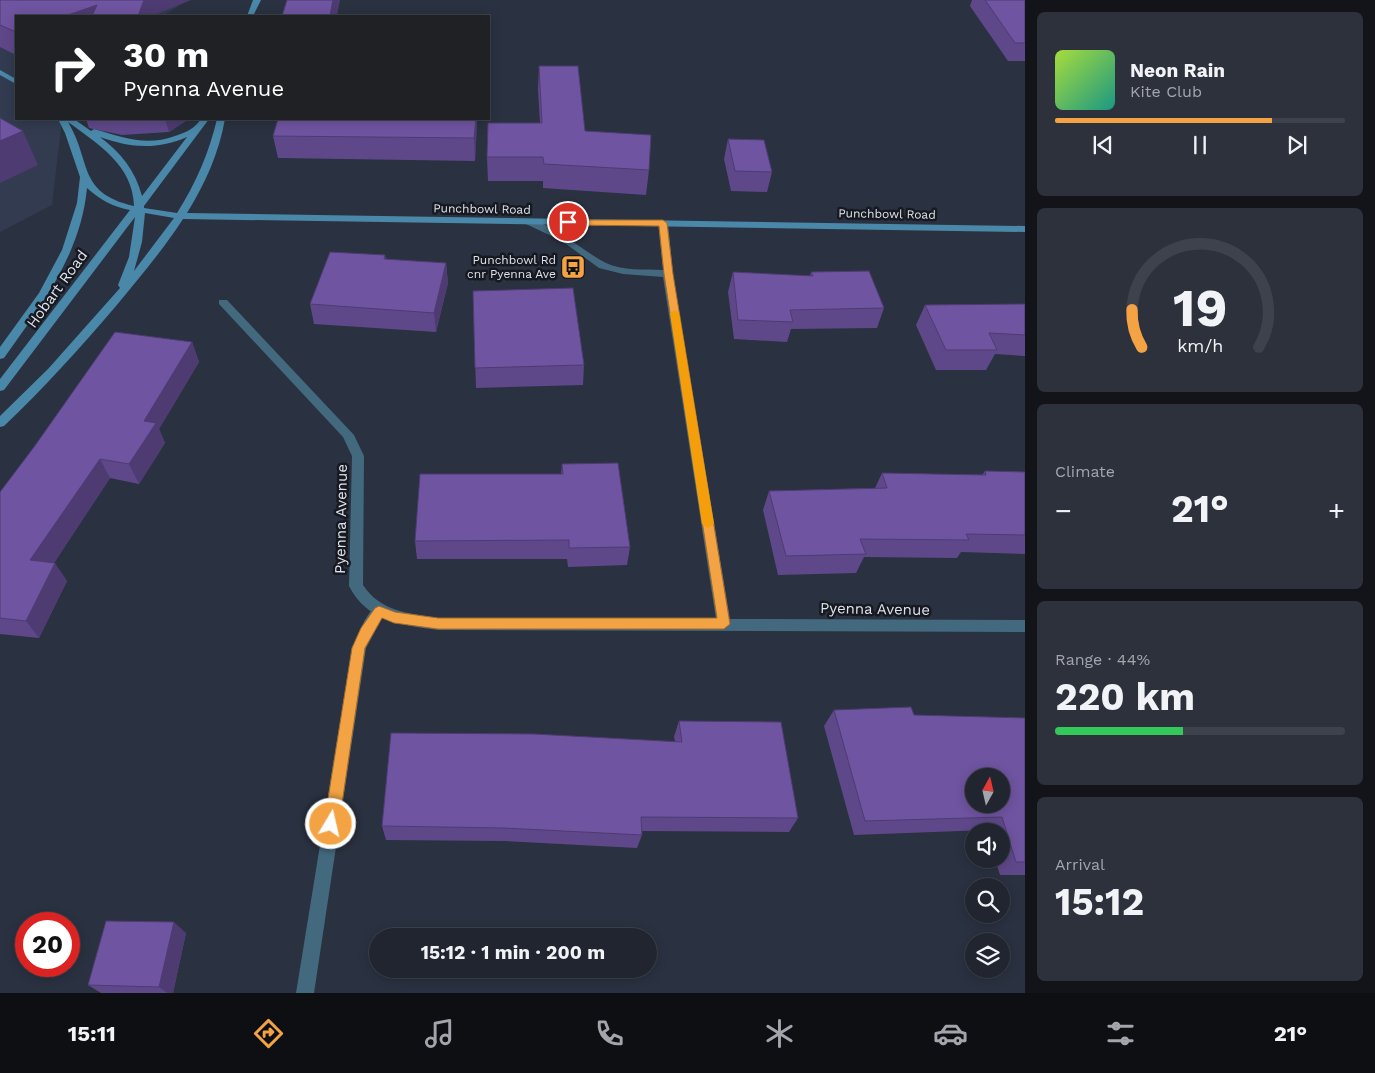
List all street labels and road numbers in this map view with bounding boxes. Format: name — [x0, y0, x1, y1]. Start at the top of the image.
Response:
street label: Punchbowl Road — [433, 201, 531, 217]
street label: Punchbowl Road — [838, 206, 936, 222]
street label: Hobart Road — [23, 247, 91, 331]
street label: Pyenna Avenue — [331, 464, 351, 574]
street label: Pyenna Avenue — [820, 599, 930, 619]

